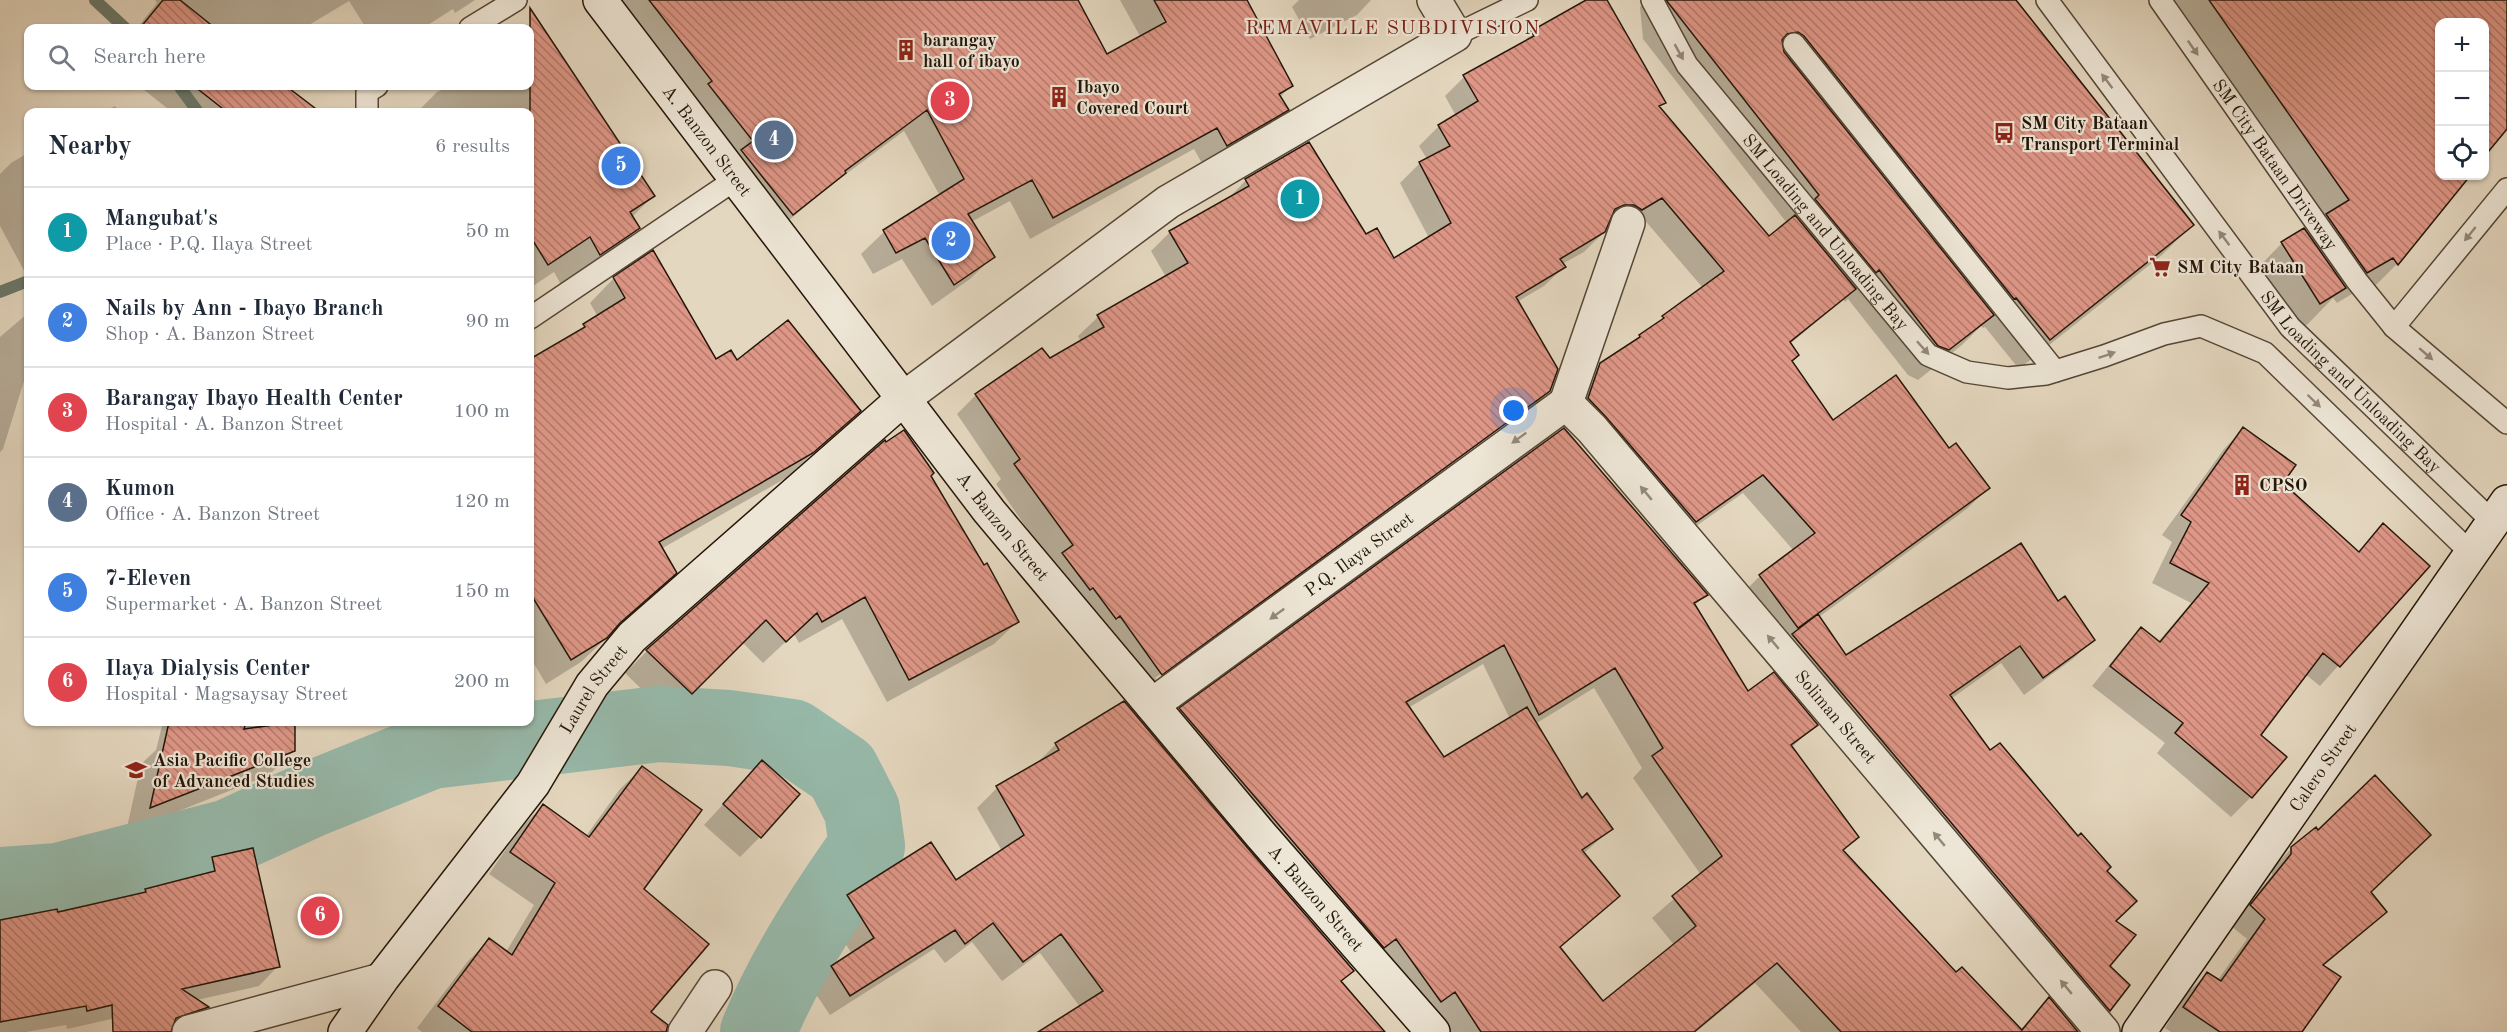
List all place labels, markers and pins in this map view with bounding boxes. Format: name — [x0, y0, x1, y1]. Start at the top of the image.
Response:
place label: barangay hall of ibayo — [923, 32, 1020, 71]
building icon: barangay hall of ibayo — [894, 38, 918, 62]
pin: 3 — [930, 78, 970, 124]
place label: Ibayo Covered Court — [1076, 79, 1190, 118]
building icon: Ibayo Covered Court — [1047, 85, 1071, 109]
place label: SM City Bataan Transport Terminal — [2021, 115, 2180, 154]
pin: 4 — [754, 118, 794, 162]
bus stop icon: SM City Bataan Transport Terminal — [1992, 121, 2016, 145]
pin: 5 — [602, 144, 640, 188]
pin: 1 — [1280, 176, 1320, 222]
pin: 2 — [932, 218, 970, 264]
supermarket icon: SM City Bataan — [2148, 255, 2172, 279]
place label: SM City Bataan — [2177, 259, 2304, 277]
building icon: CPSO — [2230, 473, 2254, 497]
place label: CPSO — [2259, 477, 2308, 495]
place label: Asia Pacific College of Advanced Studies — [153, 752, 315, 791]
school or university icon: Asia Pacific College of Advanced Studies — [124, 758, 148, 782]
pin: 6 — [300, 894, 340, 938]

